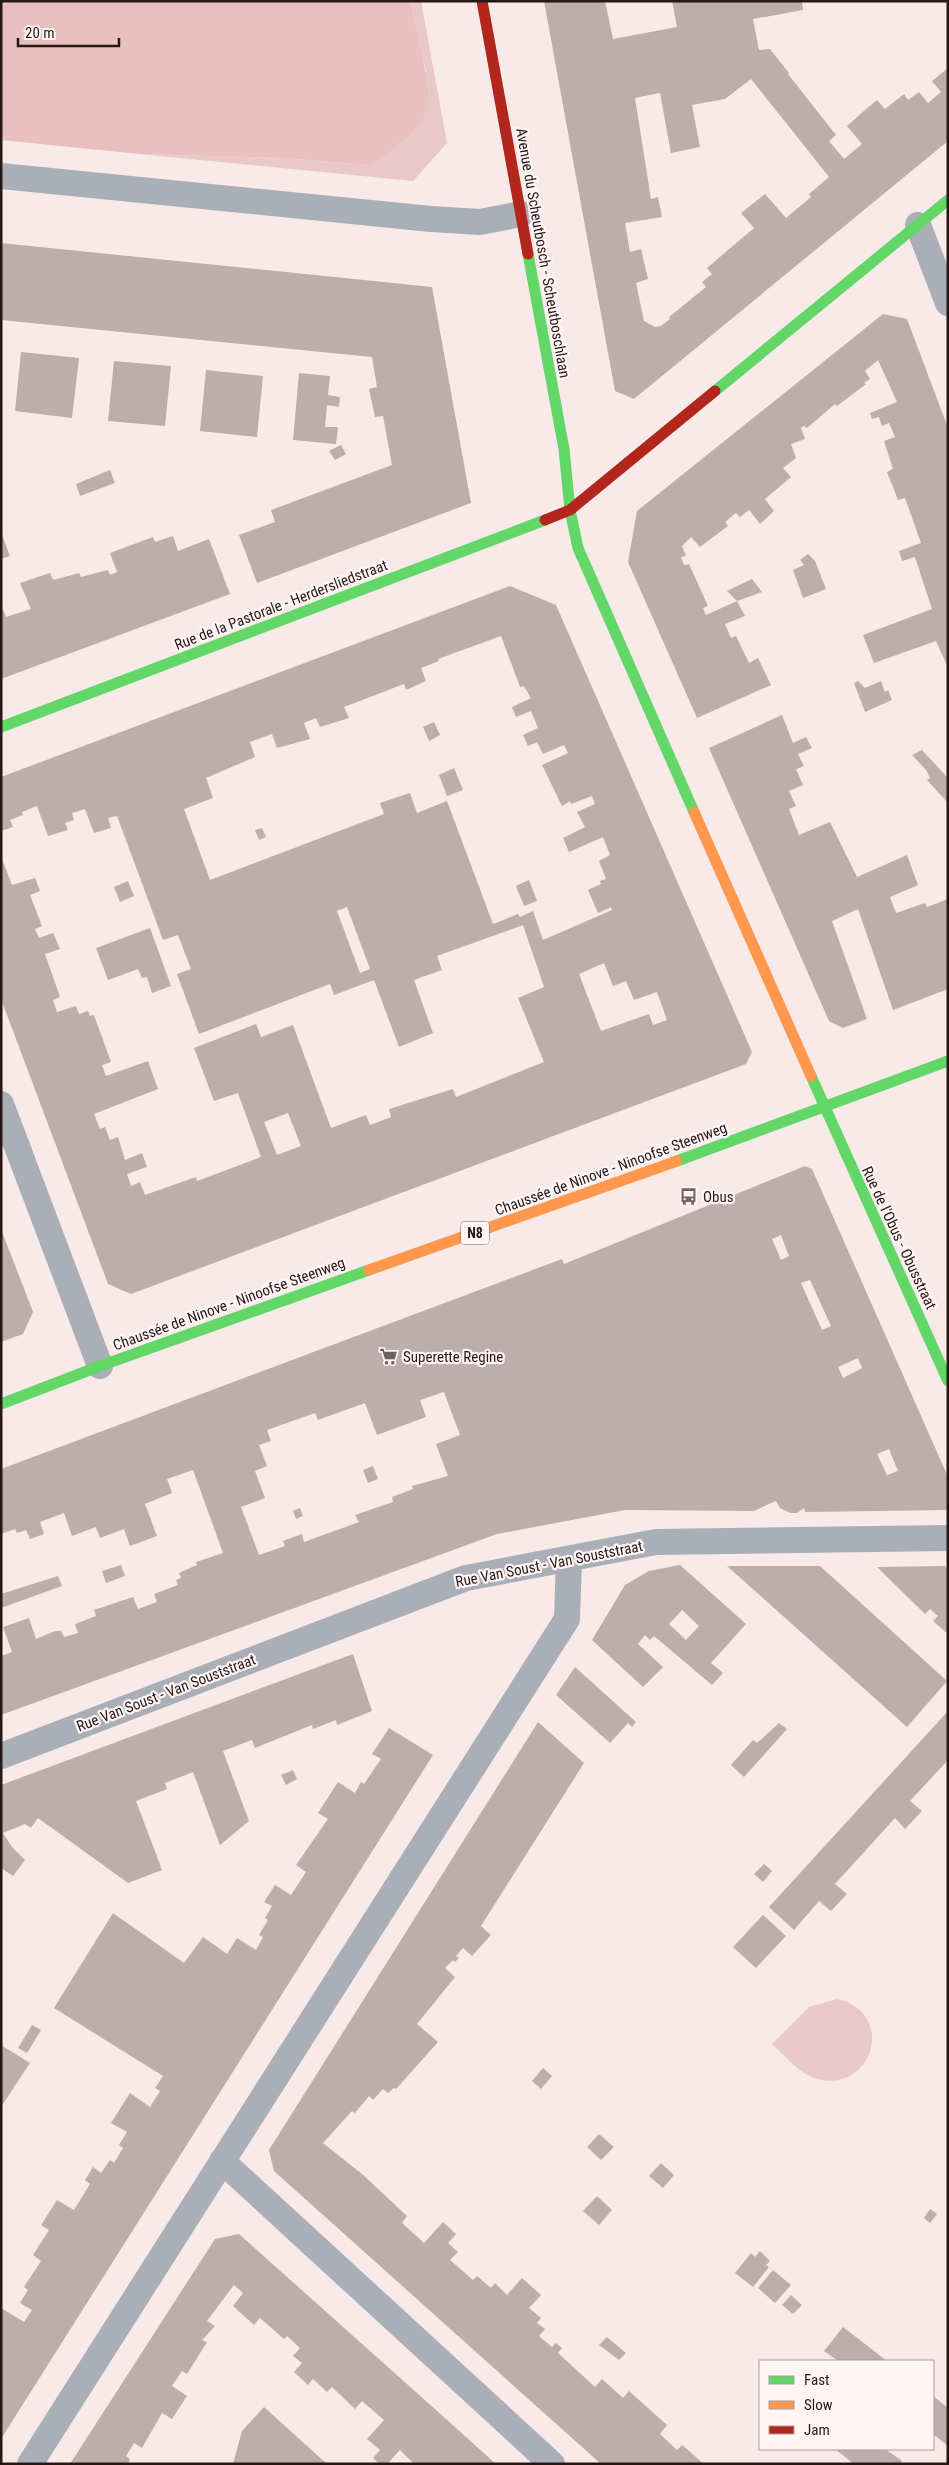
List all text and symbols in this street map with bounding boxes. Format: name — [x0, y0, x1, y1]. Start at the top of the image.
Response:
scale bar — [18, 15, 119, 47]
text: 20 m — [25, 24, 55, 42]
street label: Avenue du Scheutbosch - Scheutboschlaan — [512, 127, 574, 379]
street label: Rue de la Pastorale - Herdersliedstraat — [172, 556, 390, 654]
street label: Chaussée de Ninove - Ninoofse Steenweg — [493, 1119, 729, 1219]
street label: Rue de l'Obus - Obusstraat — [858, 1164, 940, 1312]
bus stop icon: Obus — [679, 1187, 699, 1207]
place label: Obus — [703, 1188, 734, 1206]
road number: N8 — [461, 1222, 489, 1244]
street label: Chaussée de Ninove - Ninoofse Steenweg — [111, 1254, 347, 1354]
supermarket icon: Superette Regine — [379, 1347, 399, 1367]
place label: Superette Regine — [403, 1348, 503, 1366]
street label: Rue Van Soust - Van Souststraat — [454, 1537, 644, 1591]
street label: Rue Van Soust - Van Souststraat — [74, 1651, 258, 1735]
legend — [759, 2360, 934, 2450]
text: Fast — [804, 2371, 829, 2389]
text: Slow — [804, 2396, 833, 2414]
text: Jam — [804, 2421, 830, 2439]

